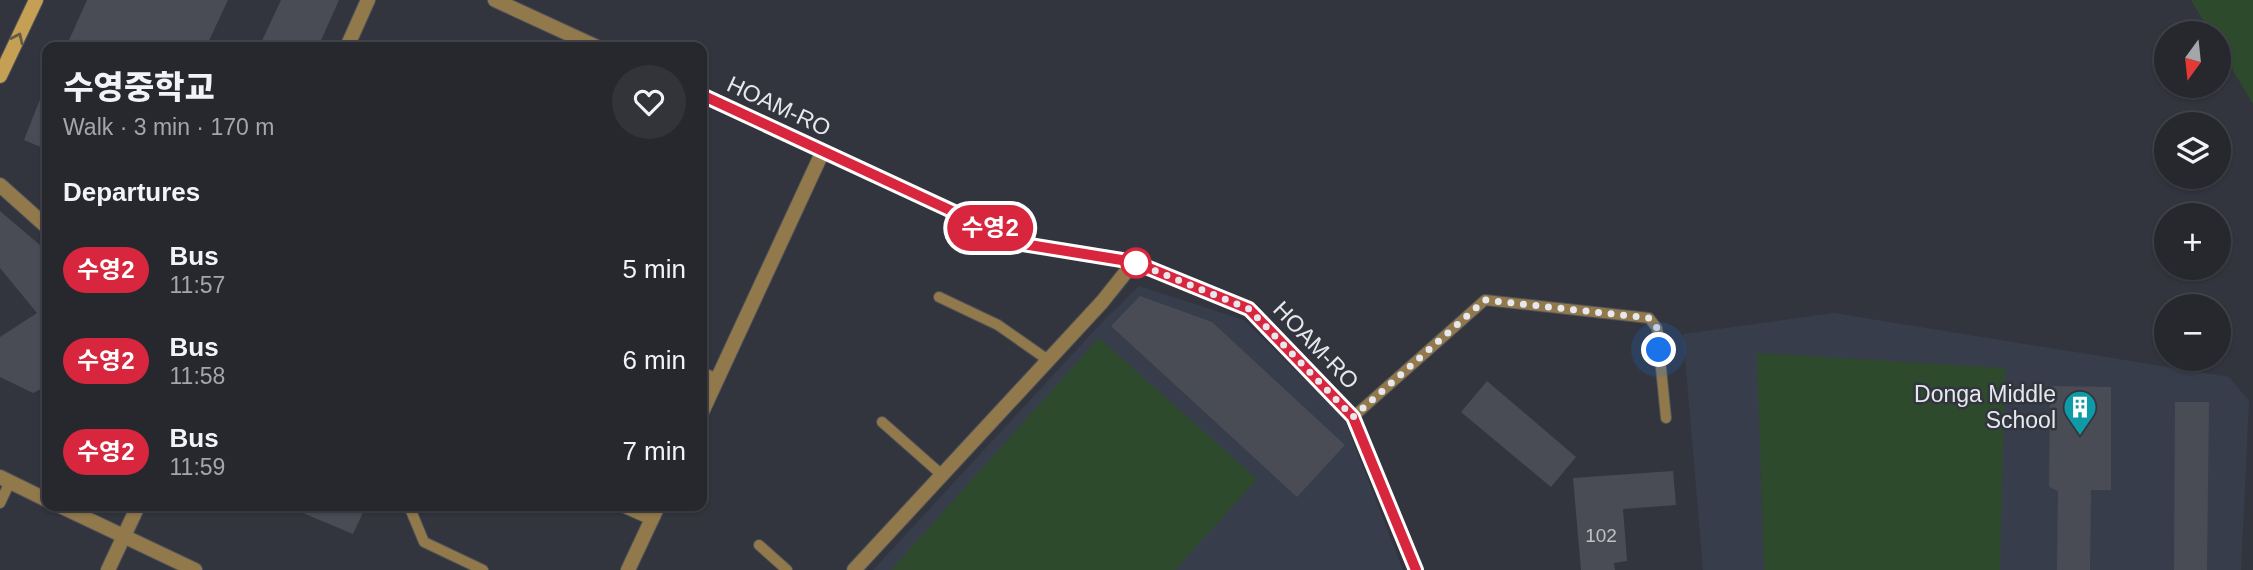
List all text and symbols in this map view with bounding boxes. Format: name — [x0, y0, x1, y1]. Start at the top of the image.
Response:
north arrow — [2154, 21, 2231, 98]
map controls — [2154, 21, 2231, 371]
one-way arrow — [10, 33, 24, 45]
button: heart — [612, 65, 686, 139]
text: 수영중학교 — [63, 69, 215, 106]
street label: HOAM-RO — [723, 71, 835, 141]
button: layers — [2154, 112, 2231, 189]
text: Walk · 3 min · 170 m — [63, 114, 274, 140]
text: Departures — [63, 177, 200, 207]
button: + — [2154, 203, 2231, 280]
line badge: 수영2 — [950, 205, 1030, 251]
text: 수영2 — [961, 214, 1019, 241]
text: Bus — [170, 241, 219, 271]
unlabelled marker — [1121, 248, 1151, 278]
text: 5 min — [622, 254, 686, 284]
text: 수영2 — [77, 256, 135, 283]
text: 11:57 — [170, 272, 225, 298]
button: − — [2154, 294, 2231, 371]
street label: HOAM-RO — [1268, 296, 1364, 394]
text: Bus — [170, 332, 219, 362]
your location — [1641, 332, 1676, 367]
text: 6 min — [622, 345, 686, 375]
text: 수영2 — [77, 347, 135, 374]
text: 11:58 — [170, 363, 225, 389]
place label: Donga Middle School — [1914, 381, 2056, 433]
building icon: Donga Middle School — [2061, 388, 2099, 437]
text: Bus — [170, 423, 219, 453]
text: 7 min — [622, 436, 686, 466]
text: 수영2 — [77, 438, 135, 465]
text: 11:59 — [170, 454, 225, 480]
house number: 102 — [1585, 525, 1617, 546]

